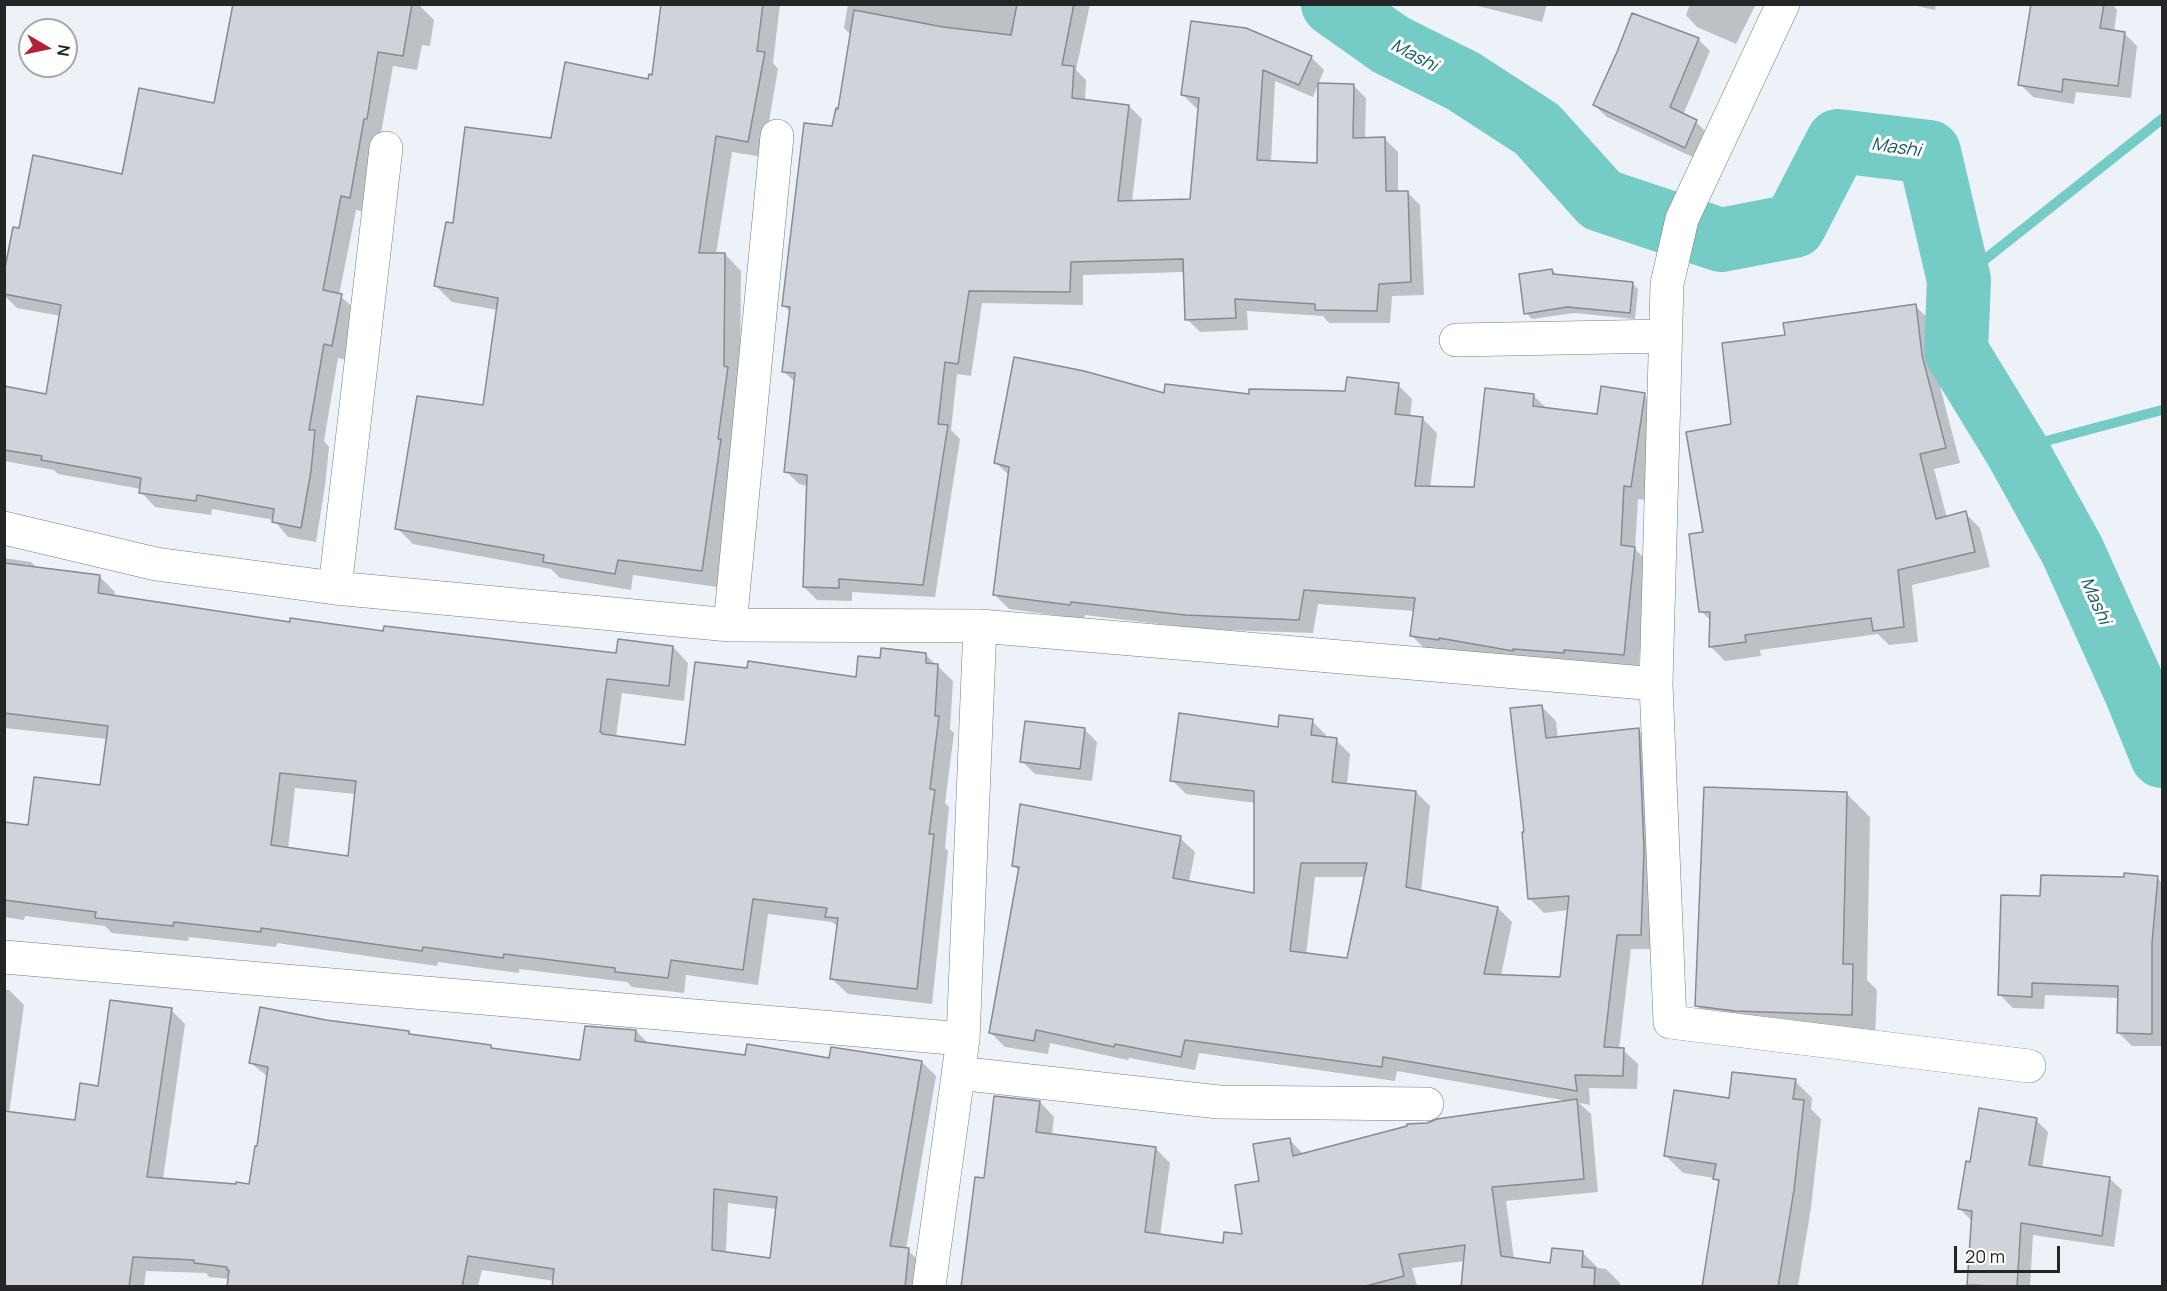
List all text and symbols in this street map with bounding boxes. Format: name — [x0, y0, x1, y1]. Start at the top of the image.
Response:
north arrow — [18, 18, 78, 78]
water label: Mashi — [1387, 35, 1441, 77]
text: N — [52, 43, 76, 58]
water label: Mashi — [1870, 134, 1922, 162]
water label: Mashi — [2075, 574, 2115, 628]
scale bar — [1957, 1234, 2064, 1272]
text: 20 m — [1965, 1244, 2005, 1268]

